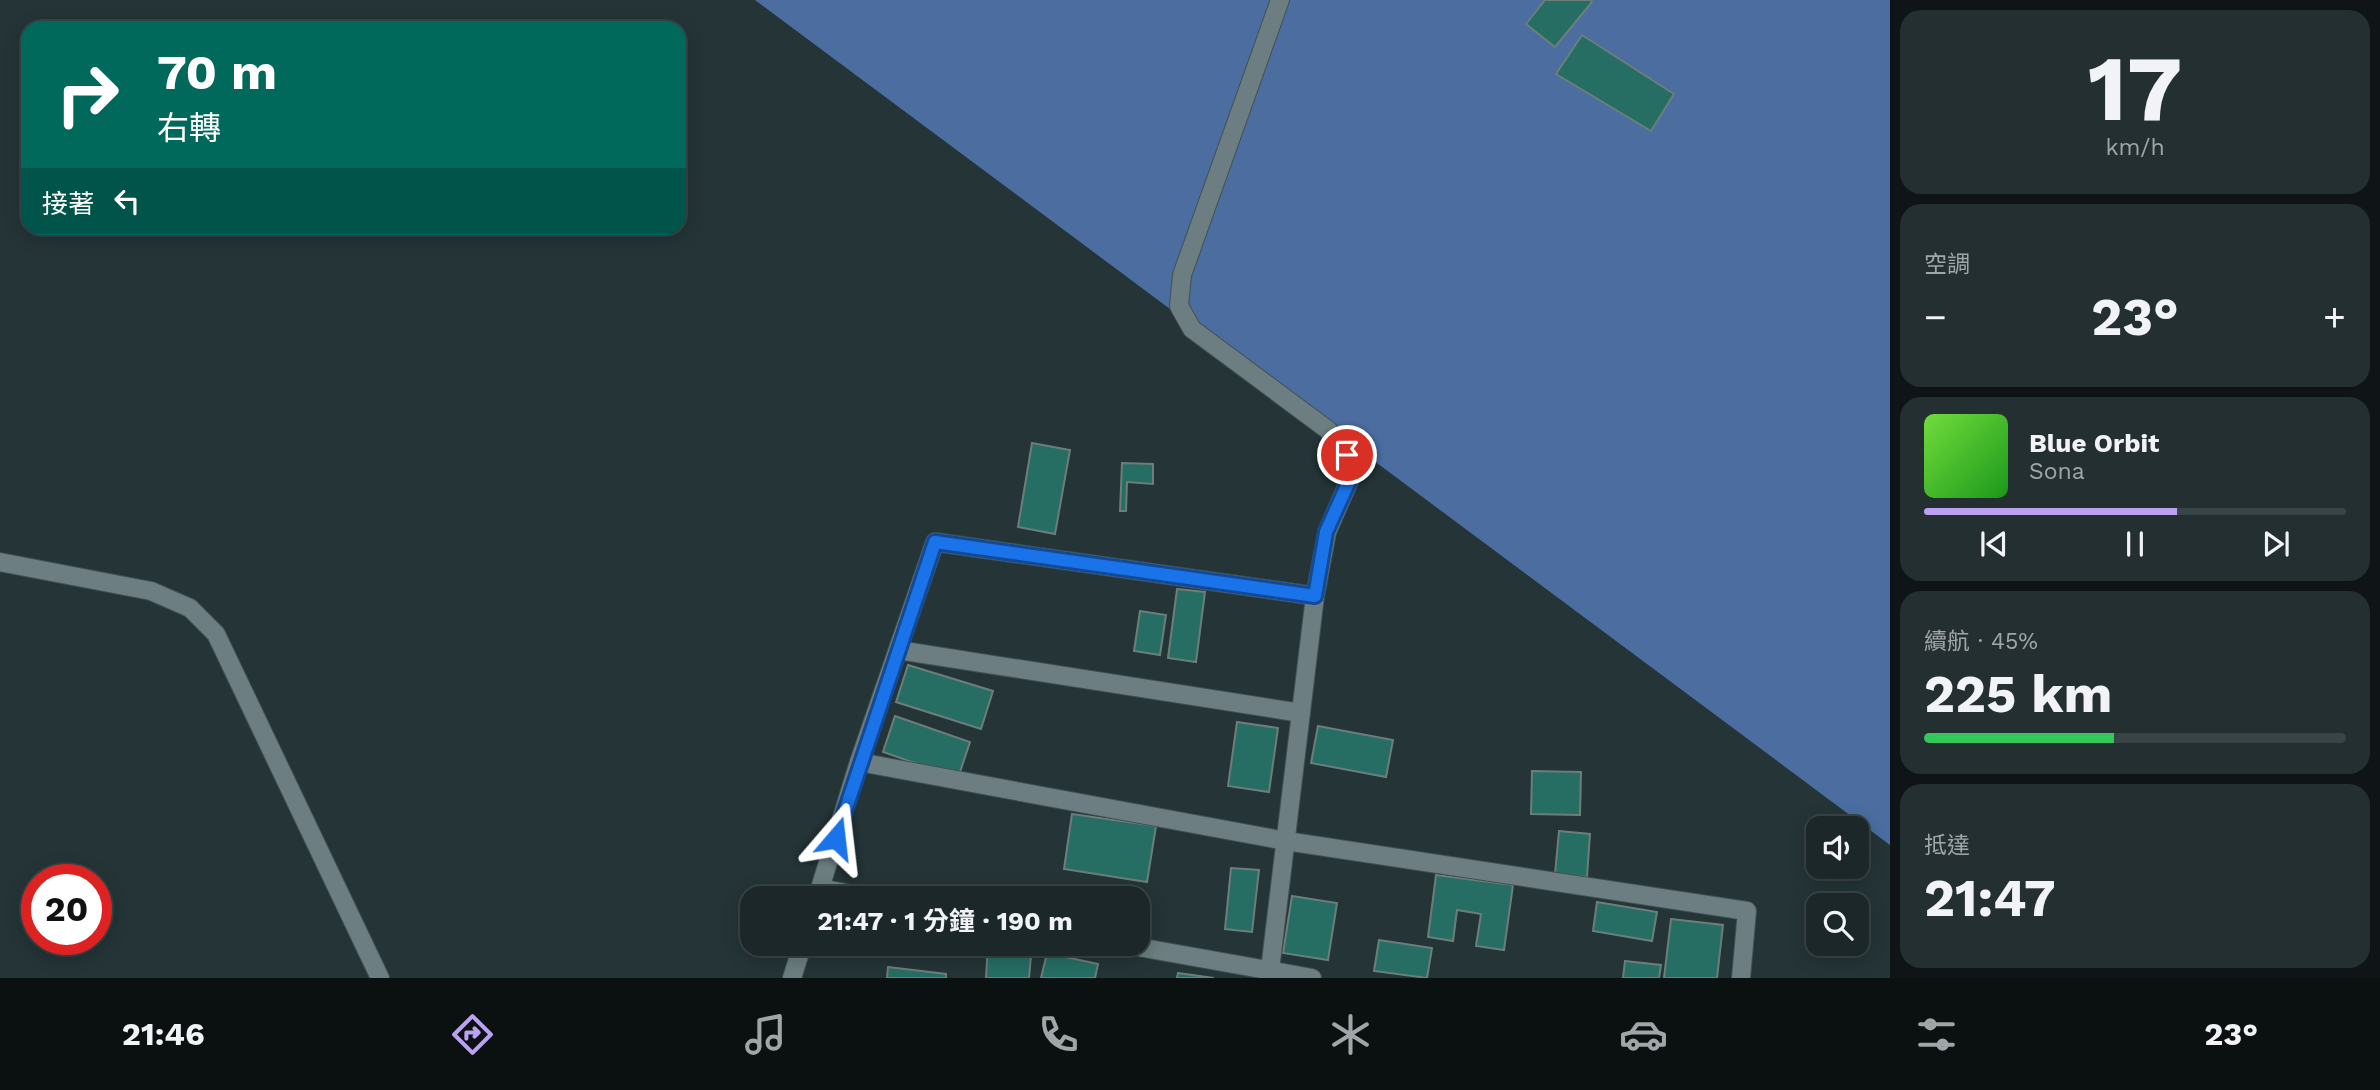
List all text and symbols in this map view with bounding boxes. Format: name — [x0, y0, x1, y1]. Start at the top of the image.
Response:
text: 17 — [2088, 35, 2182, 142]
text: 70 m — [157, 43, 277, 101]
icon: right — [42, 49, 133, 140]
text: 右轉 — [157, 109, 221, 147]
text: km/h — [2105, 134, 2165, 161]
icon: left — [108, 182, 146, 220]
text: 接著 — [42, 189, 94, 219]
text: 空調 — [1924, 251, 1970, 278]
text: 23° — [2091, 287, 2179, 348]
text: − — [1924, 295, 1947, 339]
text: + — [2323, 295, 2346, 339]
pin — [1317, 425, 1377, 485]
text: Blue Orbit — [2029, 428, 2159, 458]
icon: arrive — [1328, 436, 1366, 474]
text: Sona — [2029, 458, 2085, 485]
icon: previous — [1975, 525, 2013, 563]
icon: pause — [2116, 525, 2154, 563]
icon: next — [2257, 525, 2295, 563]
text: 續航 · 45% — [1924, 628, 2038, 655]
text: 225 km — [1924, 664, 2112, 725]
position arrow — [799, 801, 873, 875]
map controls — [1806, 816, 1869, 956]
button: sound — [1806, 816, 1869, 879]
text: 抵達 — [1924, 832, 1970, 859]
speed limit sign: 20 — [21, 864, 112, 955]
text: 21:47 — [1924, 868, 2056, 929]
button: search — [1806, 893, 1869, 956]
text: 21:47 · 1 分鐘 · 190 m — [817, 906, 1073, 936]
icon: directions — [448, 1010, 497, 1059]
icon: music — [741, 1010, 790, 1059]
icon: phone — [1034, 1010, 1083, 1059]
icon: climate — [1326, 1010, 1375, 1059]
icon: car — [1619, 1010, 1668, 1059]
icon: filters — [1912, 1010, 1961, 1059]
text: 21:46 — [122, 1015, 205, 1053]
text: 23° — [2204, 1015, 2258, 1053]

